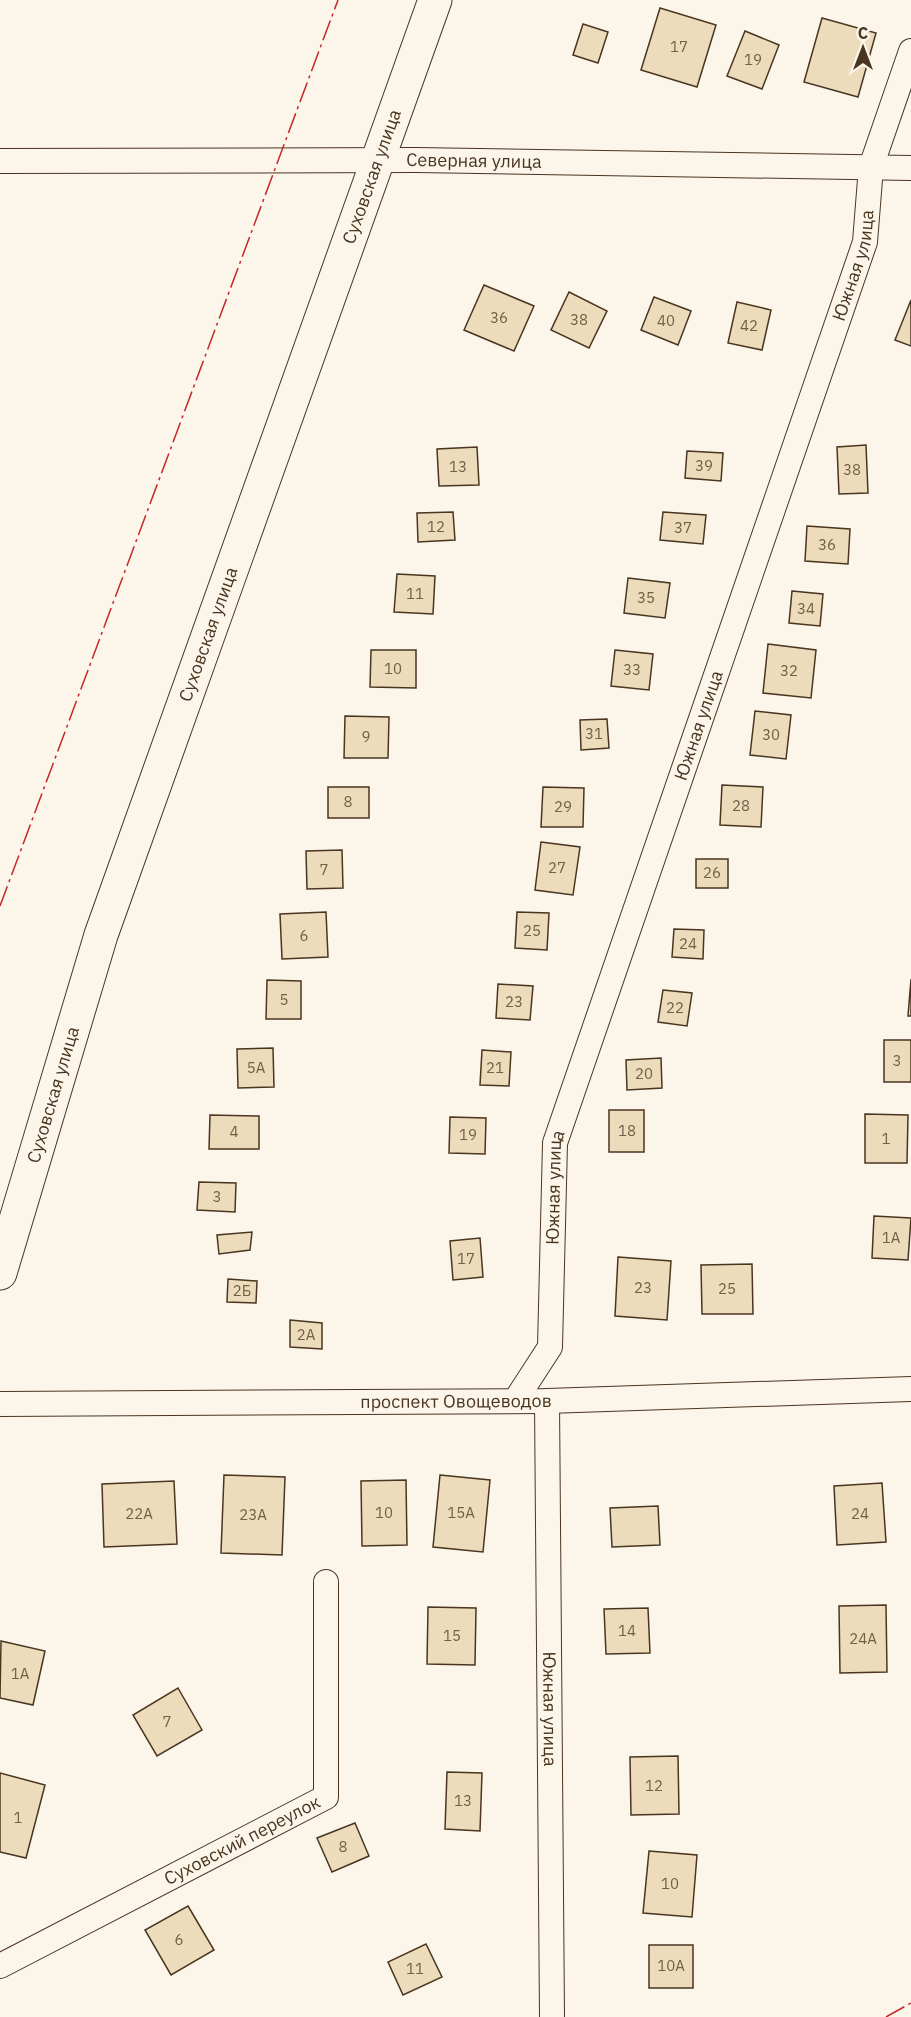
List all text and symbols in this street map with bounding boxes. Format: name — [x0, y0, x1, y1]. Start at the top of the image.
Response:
north arrow — [833, 18, 893, 78]
text: С — [858, 23, 868, 43]
house number: 17 — [670, 37, 688, 56]
house number: 19 — [744, 50, 762, 69]
street label: Суховская улица — [337, 106, 406, 247]
street label: Северная улица — [406, 148, 542, 173]
street label: Южная улица — [827, 209, 879, 324]
house number: 36 — [490, 308, 508, 327]
house number: 38 — [570, 310, 588, 329]
house number: 40 — [657, 311, 675, 330]
house number: 42 — [740, 316, 758, 335]
house number: 39 — [695, 456, 713, 475]
house number: 13 — [449, 457, 467, 476]
house number: 38 — [843, 460, 861, 479]
house number: 12 — [427, 517, 445, 536]
house number: 37 — [674, 518, 692, 537]
house number: 36 — [818, 535, 836, 554]
street label: Суховская улица — [173, 563, 243, 705]
house number: 11 — [406, 584, 424, 603]
house number: 35 — [637, 588, 655, 607]
house number: 34 — [797, 599, 815, 618]
house number: 10 — [384, 659, 402, 678]
house number: 33 — [623, 660, 641, 679]
house number: 32 — [780, 661, 798, 680]
street label: Южная улица — [669, 667, 728, 783]
house number: 31 — [585, 724, 603, 743]
house number: 30 — [762, 725, 780, 744]
house number: 9 — [361, 727, 371, 746]
house number: 8 — [343, 792, 353, 811]
house number: 28 — [732, 796, 750, 815]
house number: 29 — [554, 797, 572, 816]
house number: 27 — [548, 858, 566, 877]
house number: 7 — [319, 860, 329, 879]
house number: 26 — [703, 863, 721, 882]
house number: 25 — [523, 921, 541, 940]
house number: 6 — [299, 926, 309, 945]
house number: 24 — [679, 934, 697, 953]
house number: 5 — [279, 990, 289, 1009]
house number: 23 — [505, 992, 523, 1011]
house number: 22 — [666, 998, 684, 1017]
street label: Суховская улица — [22, 1023, 84, 1166]
house number: 3 — [892, 1051, 902, 1070]
house number: 5А — [247, 1058, 266, 1077]
house number: 21 — [486, 1058, 504, 1077]
house number: 20 — [635, 1064, 653, 1083]
house number: 18 — [618, 1121, 636, 1140]
house number: 4 — [229, 1122, 239, 1141]
house number: 19 — [459, 1125, 477, 1144]
street label: Южная улица — [541, 1126, 570, 1245]
house number: 1 — [881, 1129, 891, 1148]
house number: 3 — [212, 1187, 222, 1206]
house number: 1А — [882, 1228, 901, 1247]
house number: 17 — [457, 1249, 475, 1268]
house number: 23 — [634, 1278, 652, 1297]
house number: 25 — [718, 1279, 736, 1298]
house number: 2Б — [233, 1281, 251, 1300]
house number: 2А — [297, 1325, 316, 1344]
street label: проспект Овощеводов — [360, 1389, 552, 1413]
house number: 10 — [375, 1503, 393, 1522]
house number: 15А — [447, 1503, 475, 1522]
house number: 22А — [125, 1504, 153, 1523]
house number: 24 — [851, 1504, 869, 1523]
house number: 23А — [239, 1505, 267, 1524]
house number: 14 — [618, 1621, 636, 1640]
house number: 15 — [443, 1626, 461, 1645]
house number: 24А — [849, 1629, 877, 1648]
street label: Южная улица — [538, 1651, 562, 1767]
house number: 1А — [11, 1664, 30, 1683]
house number: 7 — [162, 1712, 172, 1731]
house number: 12 — [645, 1776, 663, 1795]
street label: Суховский переулок — [160, 1790, 324, 1890]
house number: 13 — [454, 1791, 472, 1810]
house number: 1 — [13, 1808, 23, 1827]
house number: 8 — [338, 1837, 348, 1856]
house number: 10 — [661, 1874, 679, 1893]
house number: 6 — [174, 1930, 184, 1949]
house number: 10А — [657, 1956, 685, 1975]
house number: 11 — [406, 1959, 424, 1978]

